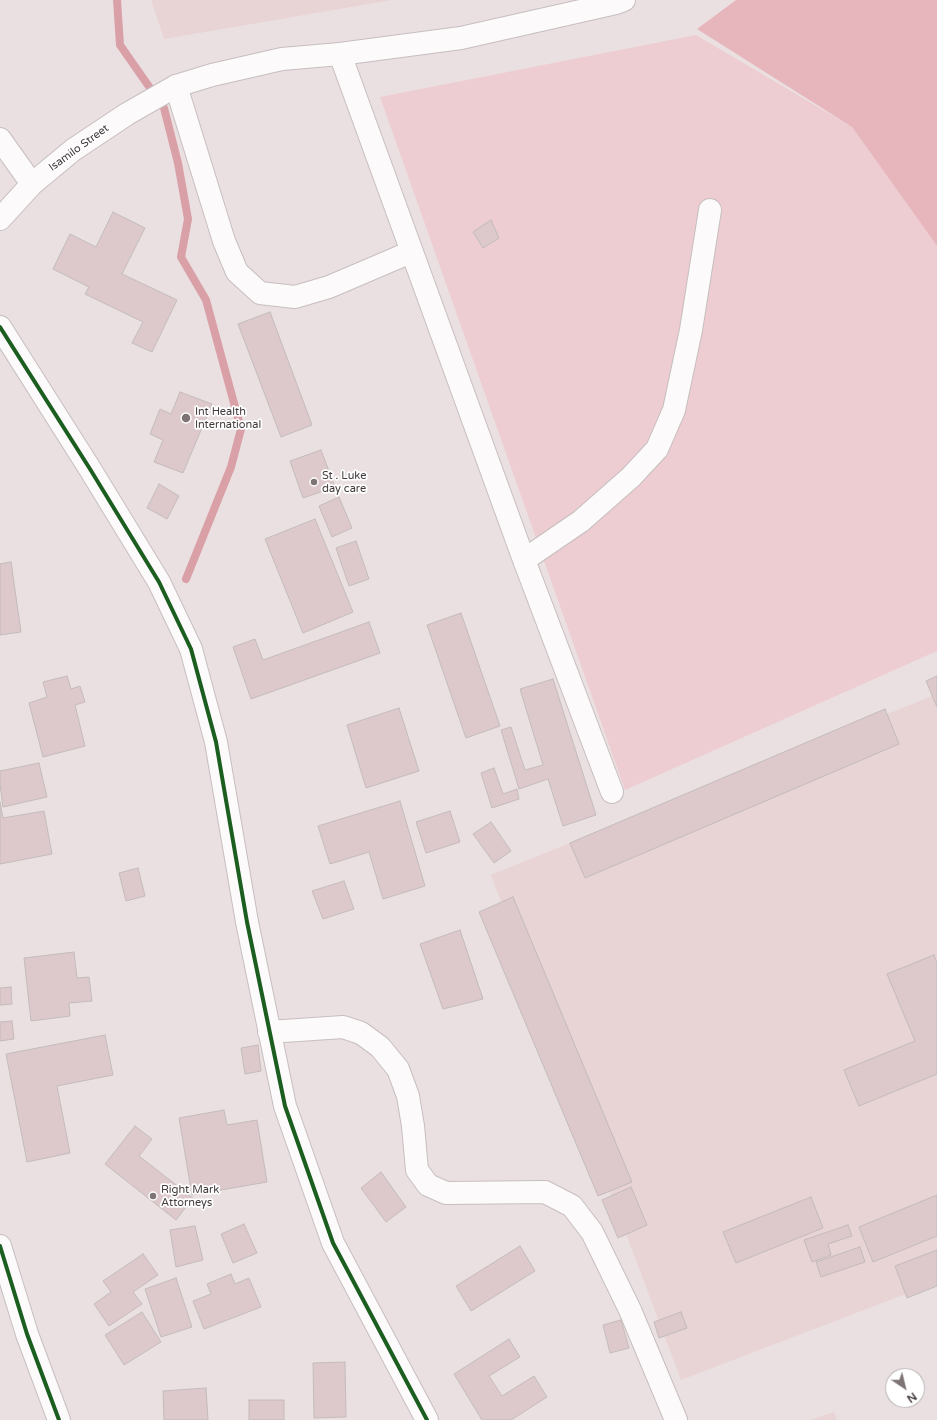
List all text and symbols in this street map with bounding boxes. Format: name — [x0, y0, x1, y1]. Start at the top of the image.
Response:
street label: Isamilo Street — [46, 122, 112, 174]
place label: Int Health International — [195, 405, 261, 431]
marker: Int Health International — [180, 412, 192, 424]
place label: St . Luke day care — [322, 469, 366, 495]
marker: St . Luke day care — [309, 477, 319, 487]
place label: Right Mark Attorneys — [161, 1183, 219, 1209]
marker: Right Mark Attorneys — [148, 1191, 158, 1201]
north arrow — [885, 1368, 925, 1408]
text: N — [904, 1390, 919, 1405]

